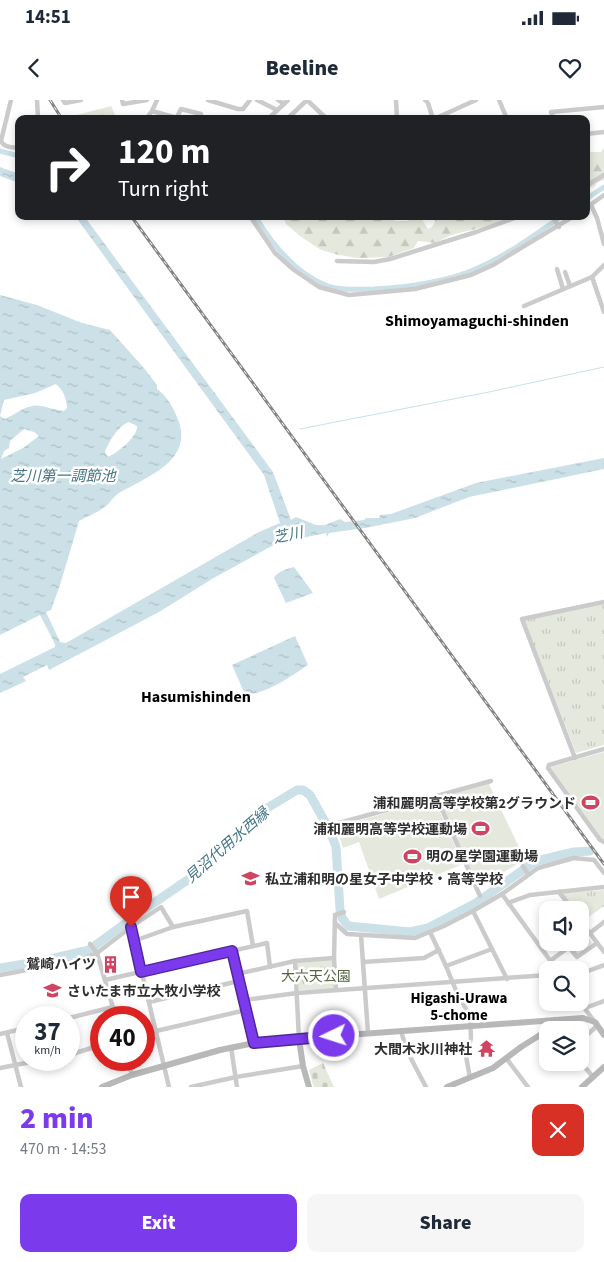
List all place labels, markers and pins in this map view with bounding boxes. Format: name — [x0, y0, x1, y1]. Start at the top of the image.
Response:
sports icon: 浦和麗明高等学校第2グラウンド — [580, 793, 600, 813]
place label: 浦和麗明高等学校第2グラウンド — [373, 794, 576, 814]
sports icon: 浦和麗明高等学校運動場 — [471, 819, 491, 839]
place label: 浦和麗明高等学校運動場 — [313, 820, 467, 840]
sports icon: 明の星学園運動場 — [402, 846, 422, 866]
place label: 明の星学園運動場 — [426, 847, 538, 867]
school or university icon: 私立浦和明の星女子中学校・高等学校 — [241, 869, 261, 889]
place label: 私立浦和明の星女子中学校・高等学校 — [265, 870, 503, 890]
pin — [110, 876, 152, 927]
building icon: 鷲崎ハイツ — [100, 954, 120, 974]
place label: 鷲崎ハイツ — [26, 955, 96, 975]
school or university icon: さいたま市立大牧小学校 — [43, 981, 63, 1001]
place label: さいたま市立大牧小学校 — [67, 982, 221, 1002]
temple icon: 大間木氷川神社 — [476, 1039, 496, 1059]
place label: 大間木氷川神社 — [374, 1040, 472, 1060]

